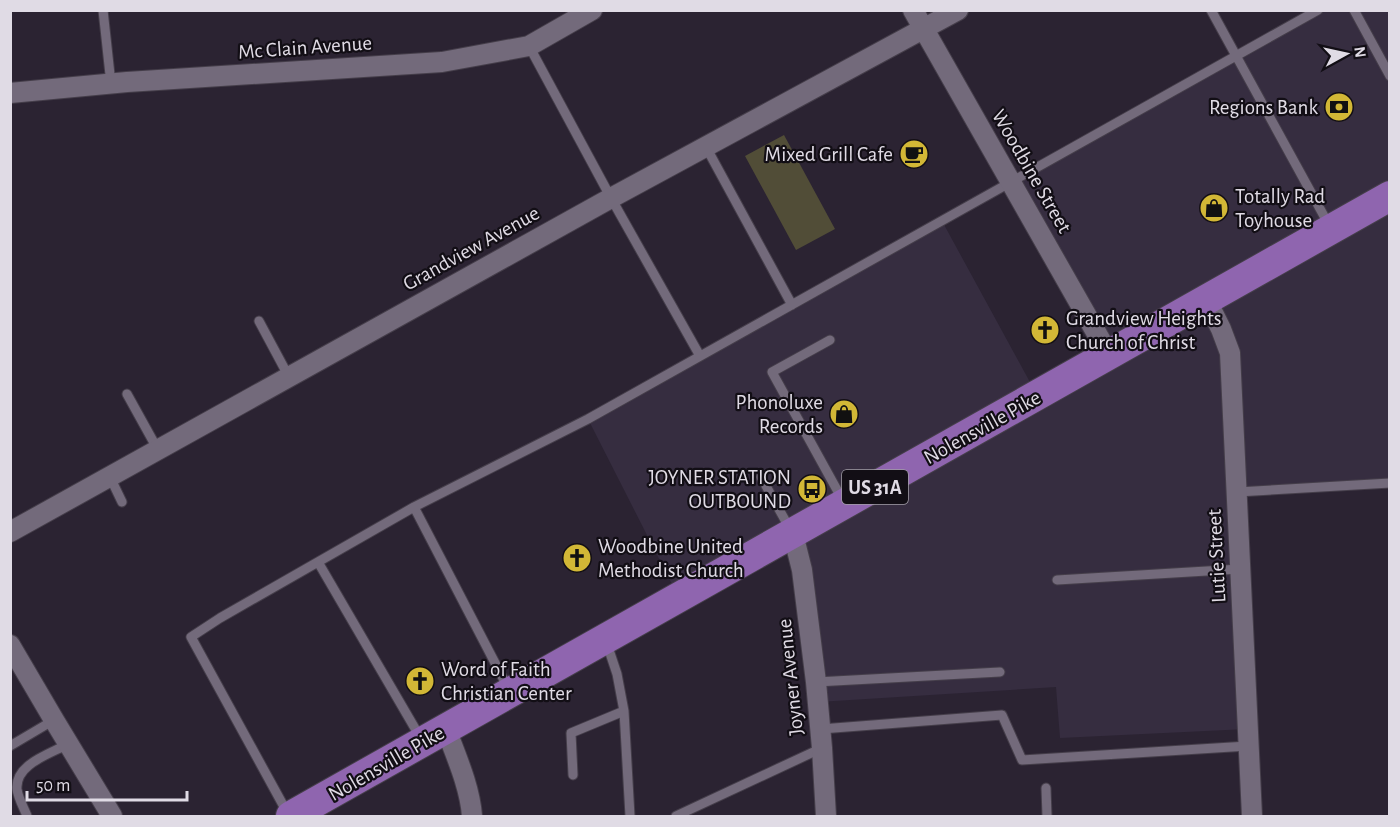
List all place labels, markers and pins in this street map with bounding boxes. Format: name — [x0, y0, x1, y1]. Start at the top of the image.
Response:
bank icon: Regions Bank — [1323, 91, 1355, 123]
place label: Regions Bank — [1209, 97, 1318, 118]
cafe icon: Mixed Grill Cafe — [898, 138, 930, 170]
place label: Mixed Grill Cafe — [765, 144, 893, 165]
place label: Totally Rad Toyhouse — [1235, 186, 1325, 231]
shop icon: Totally Rad Toyhouse — [1198, 192, 1230, 224]
place label: Grandview Heights Church of Christ — [1066, 308, 1222, 353]
church icon: Grandview Heights Church of Christ — [1029, 314, 1061, 346]
place label: Phonoluxe Records — [736, 392, 823, 437]
shop icon: Phonoluxe Records — [828, 398, 860, 430]
place label: JOYNER STATION OUTBOUND — [649, 467, 791, 512]
bus stop icon: JOYNER STATION OUTBOUND — [796, 473, 828, 505]
place label: Woodbine United Methodist Church — [598, 536, 744, 581]
church icon: Woodbine United Methodist Church — [561, 542, 593, 574]
place label: Word of Faith Christian Center — [441, 659, 572, 704]
church icon: Word of Faith Christian Center — [404, 665, 436, 697]

